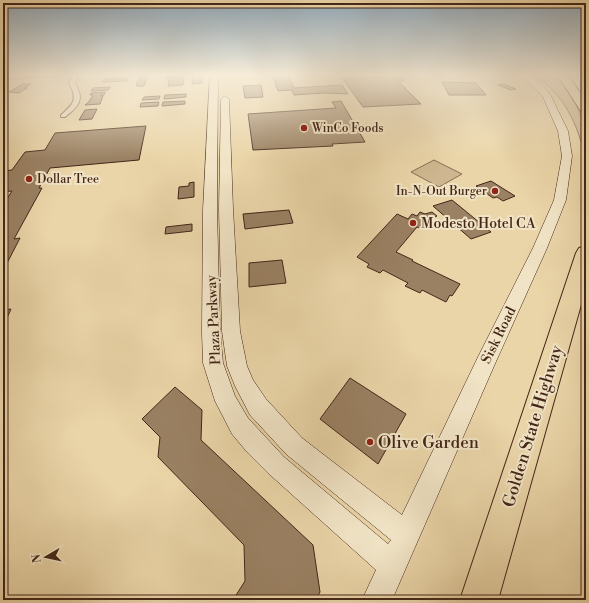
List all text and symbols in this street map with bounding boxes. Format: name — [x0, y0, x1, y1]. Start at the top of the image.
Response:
place label: WinCo Foods — [311, 121, 384, 136]
marker: WinCo Foods — [299, 123, 309, 133]
place label: Dollar Tree — [37, 172, 99, 187]
marker: Dollar Tree — [24, 174, 34, 184]
place label: In-N-Out Burger — [396, 184, 487, 199]
marker: In-N-Out Burger — [490, 186, 500, 196]
place label: Modesto Hotel CA — [421, 215, 536, 233]
marker: Modesto Hotel CA — [408, 218, 418, 228]
street label: Plaza Parkway — [203, 274, 225, 365]
street label: Sisk Road — [477, 304, 520, 367]
street label: Golden State Highway — [498, 342, 568, 510]
place label: Olive Garden — [378, 432, 479, 454]
marker: Olive Garden — [365, 437, 375, 447]
north arrow — [26, 537, 66, 577]
text: N — [29, 553, 45, 564]

